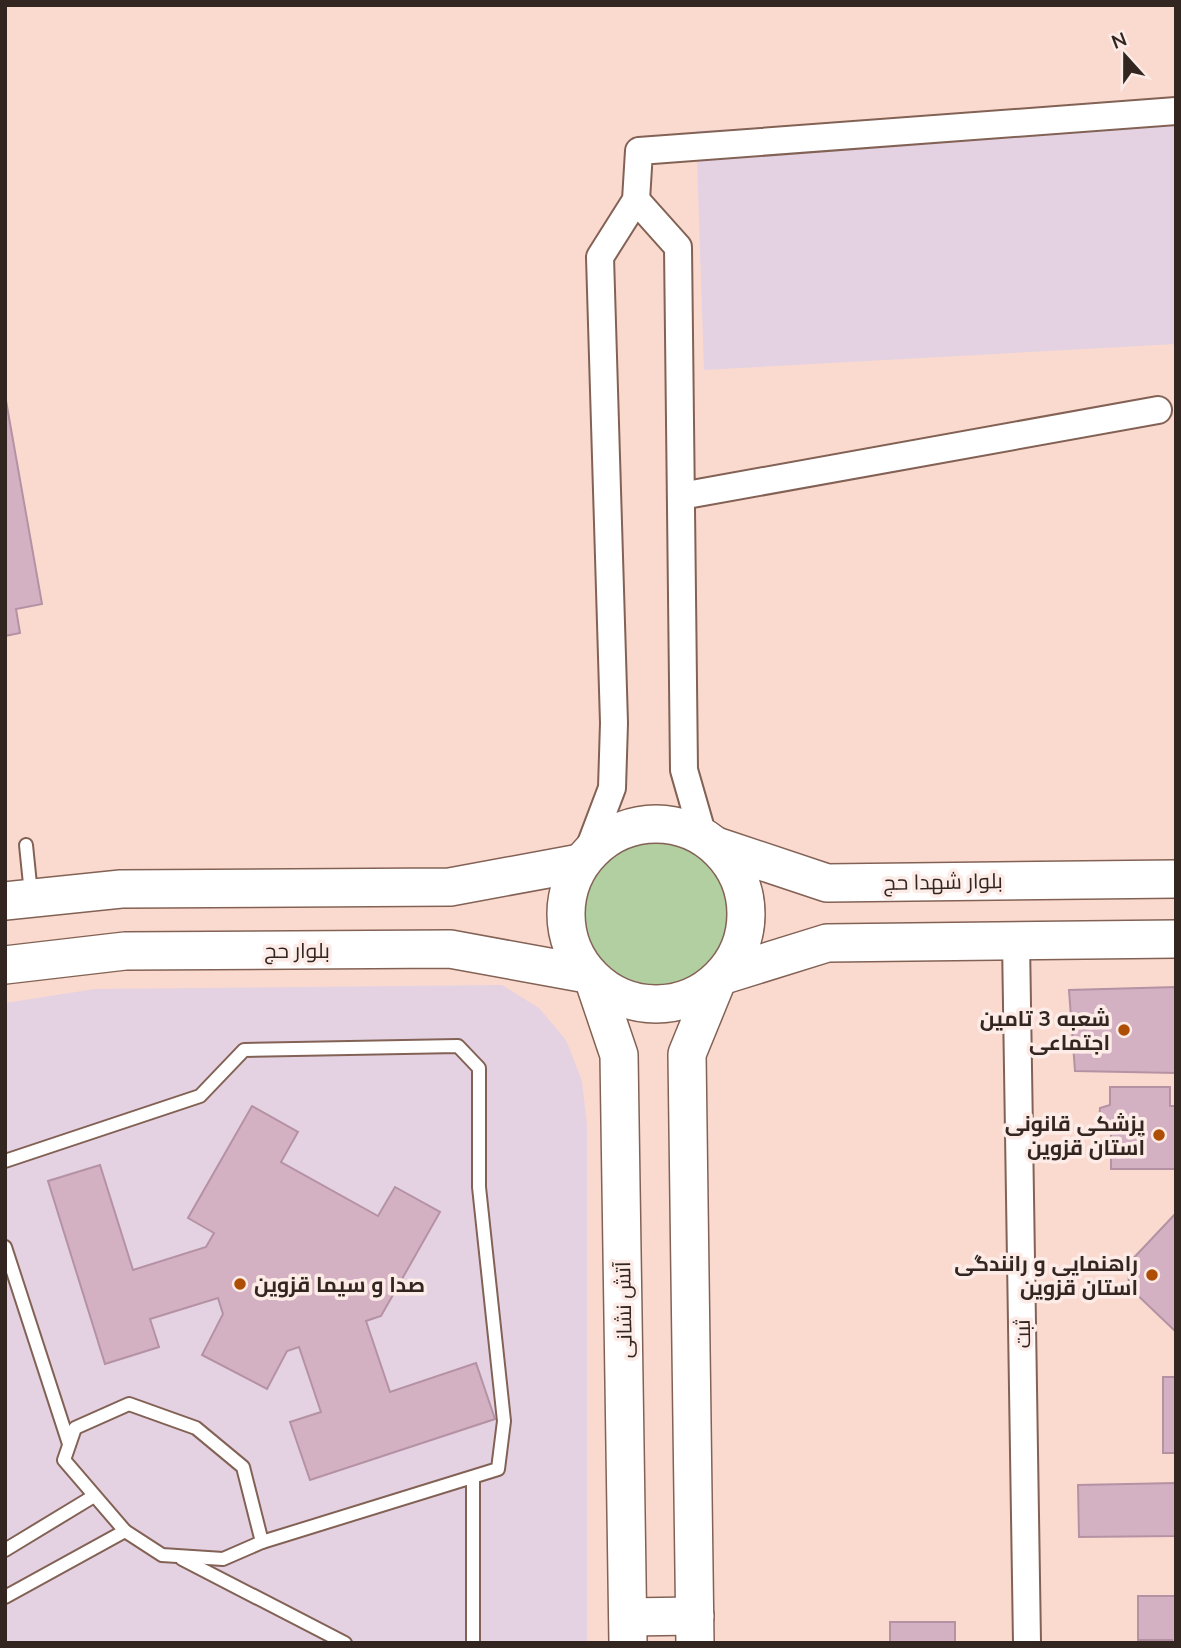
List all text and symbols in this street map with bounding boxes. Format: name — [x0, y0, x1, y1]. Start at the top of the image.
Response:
north arrow — [1090, 21, 1160, 91]
text: N — [1108, 26, 1130, 54]
street label: بلوار شهدا حج — [883, 867, 1003, 897]
street label: بلوار حج — [264, 937, 330, 965]
place label: شعبه 3 تامین اجتماعی — [980, 1005, 1110, 1055]
marker: شعبه 3 تامین اجتماعی — [1116, 1022, 1132, 1038]
place label: پزشکی قانونی استان قزوین — [1005, 1110, 1145, 1161]
marker: پزشکی قانونی استان قزوین — [1151, 1127, 1167, 1143]
place label: راهنمایی و رانندگی استان قزوین — [954, 1250, 1138, 1301]
street label: آتش نشانی — [609, 1261, 638, 1359]
marker: راهنمایی و رانندگی استان قزوین — [1144, 1267, 1160, 1283]
place label: صدا و سیما قزوین — [254, 1271, 425, 1298]
marker: صدا و سیما قزوین — [232, 1276, 248, 1292]
street label: ثبت — [1009, 1319, 1035, 1349]

